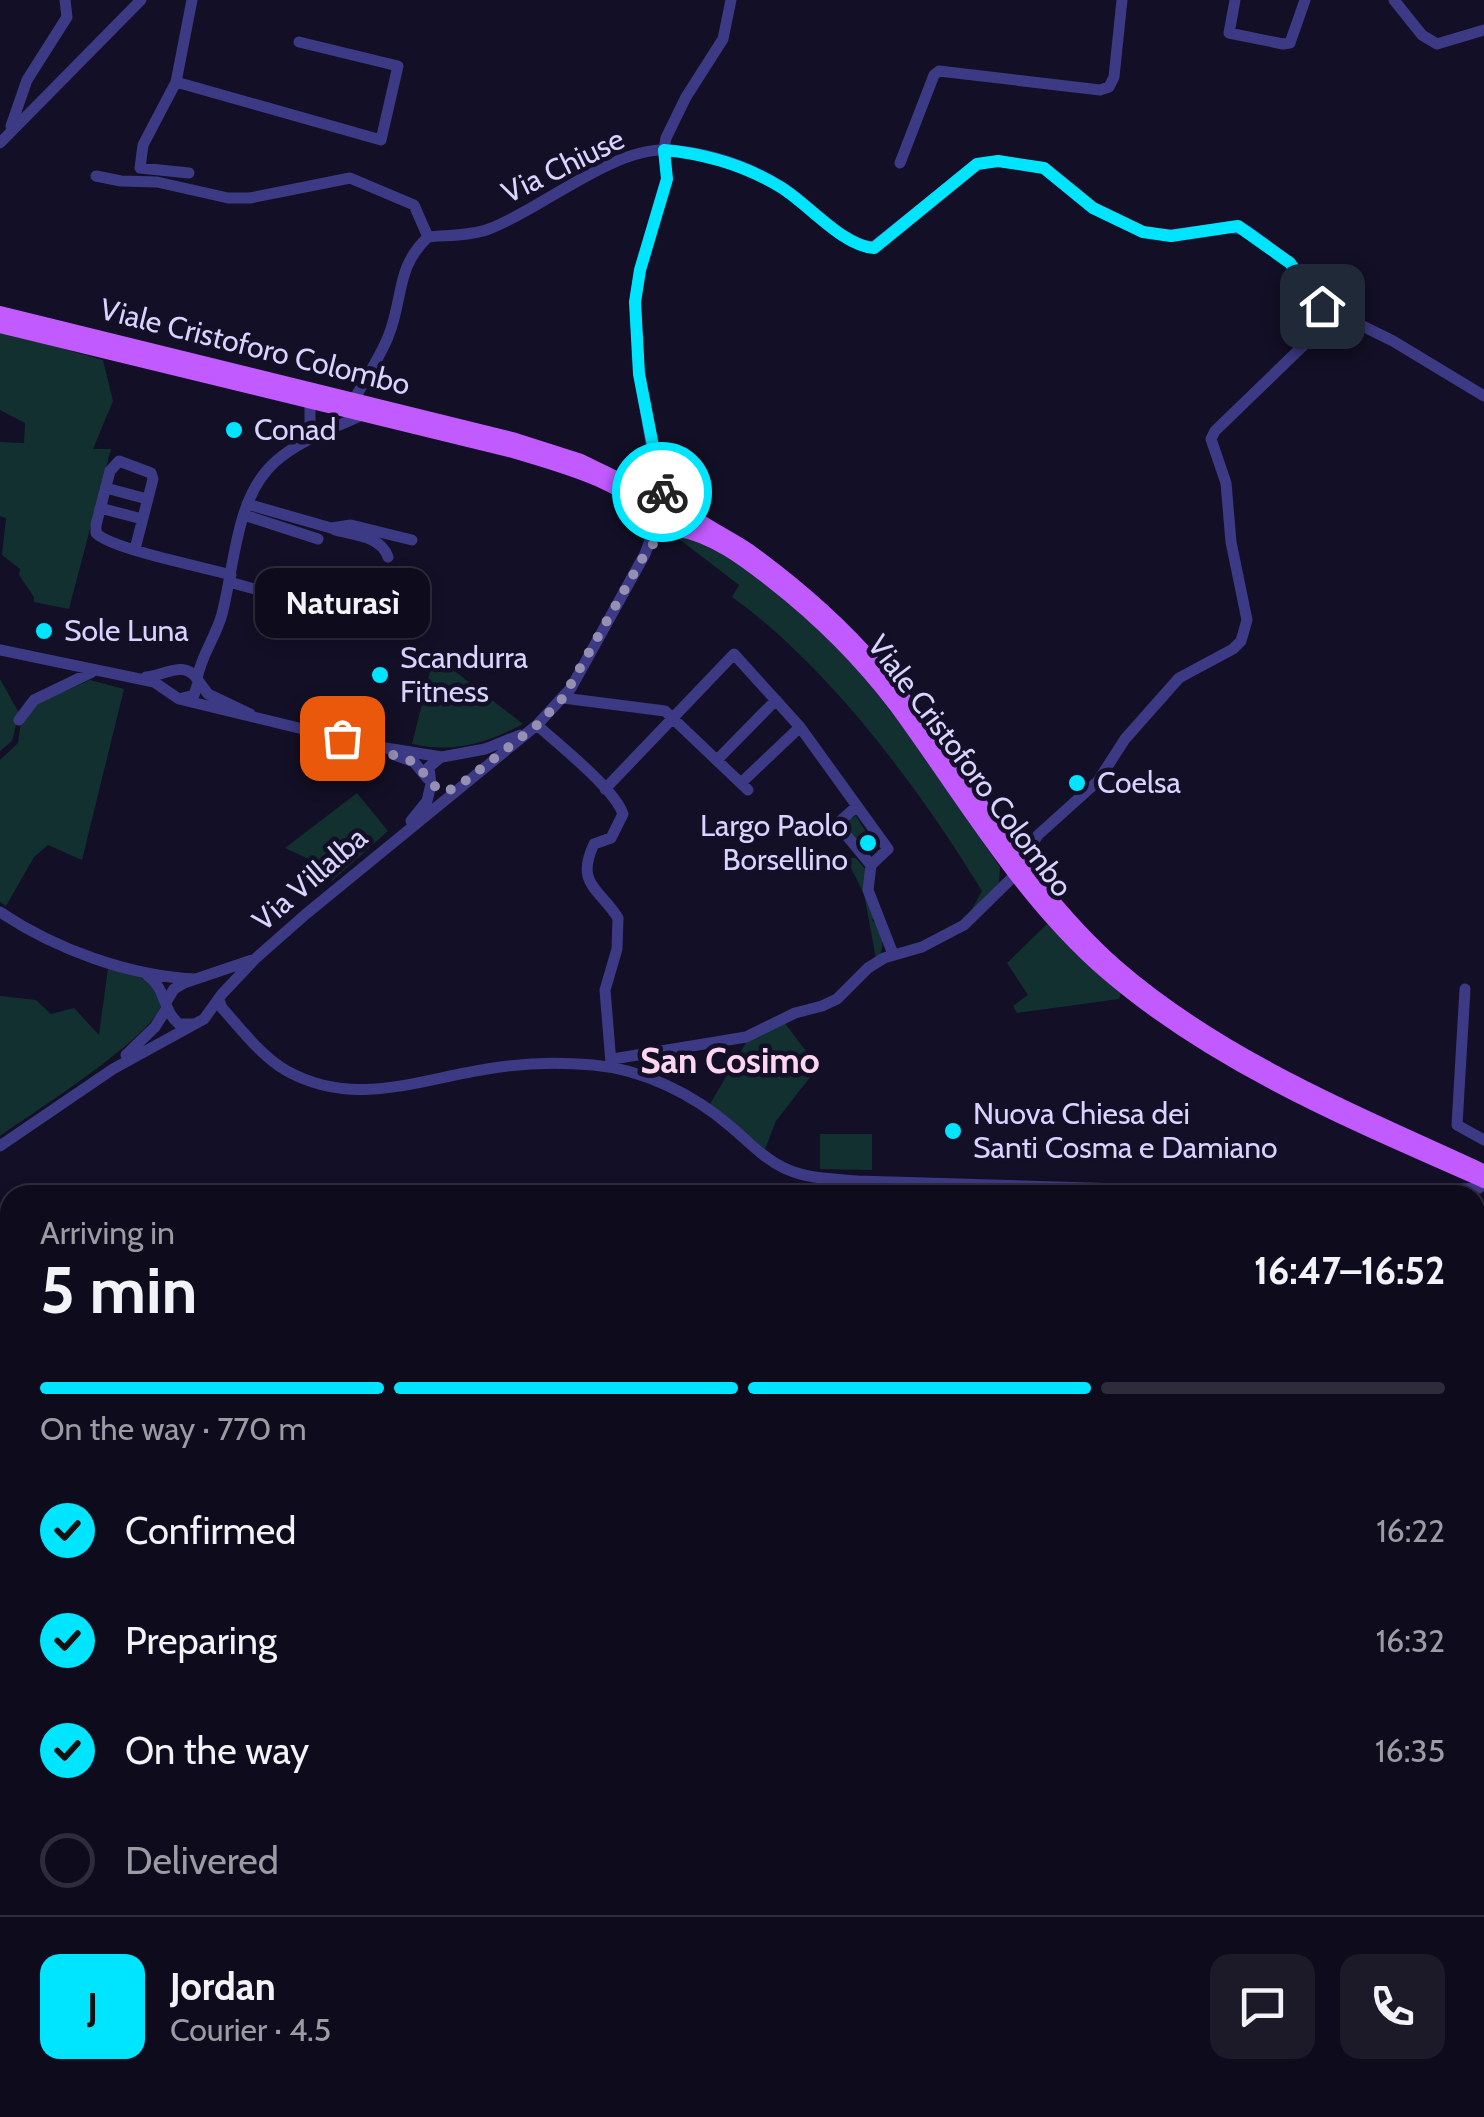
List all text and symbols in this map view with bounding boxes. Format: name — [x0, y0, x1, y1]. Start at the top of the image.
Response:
street label: Via Chiuse — [495, 120, 630, 211]
pin — [1280, 264, 1365, 349]
icon: home — [1295, 279, 1350, 334]
street label: Viale Cristoforo Colombo — [96, 290, 414, 403]
place label: Conad — [254, 411, 336, 448]
marker: Conad — [223, 419, 245, 441]
courier — [612, 442, 712, 542]
icon: bike — [635, 465, 690, 520]
callout: Naturasì — [255, 568, 430, 638]
text: Naturasì — [285, 583, 400, 622]
place label: Sole Luna — [64, 612, 189, 649]
marker: Sole Luna — [33, 620, 55, 642]
street label: Viale Cristoforo Colombo — [860, 627, 1081, 904]
place label: Scandurra Fitness — [400, 639, 528, 710]
marker: Scandurra Fitness — [369, 664, 391, 686]
pin — [300, 696, 385, 781]
icon: bag — [315, 711, 370, 766]
place label: Coelsa — [1097, 764, 1181, 801]
marker: Coelsa — [1066, 772, 1088, 794]
place label: Largo Paolo Borsellino — [700, 807, 848, 878]
street label: Via Villalba — [245, 818, 375, 938]
marker: Largo Paolo Borsellino — [857, 832, 879, 854]
district label: San Cosimo — [640, 1039, 820, 1082]
place label: Nuova Chiesa dei Santi Cosma e Damiano — [973, 1095, 1278, 1166]
marker: Nuova Chiesa dei Santi Cosma e Damiano — [942, 1120, 964, 1142]
text: Arriving in — [40, 1213, 175, 1252]
text: 16:47–16:52 — [1254, 1247, 1445, 1294]
text: 5 min — [40, 1250, 198, 1329]
text: On the way · 770 m — [40, 1409, 307, 1448]
icon: check — [40, 1503, 95, 1558]
text: Confirmed — [125, 1507, 296, 1554]
text: 16:22 — [1376, 1511, 1445, 1550]
icon: check — [40, 1613, 95, 1668]
text: Preparing — [125, 1617, 277, 1664]
text: 16:32 — [1376, 1621, 1445, 1660]
icon: check — [40, 1723, 95, 1778]
text: On the way — [125, 1727, 309, 1774]
text: 16:35 — [1375, 1731, 1445, 1770]
text: Delivered — [125, 1837, 279, 1884]
button: chat — [1210, 1954, 1315, 2059]
button: phone — [1340, 1954, 1445, 2059]
text: Jordan — [170, 1963, 276, 2010]
text: J — [87, 1983, 98, 2030]
text: Courier · 4.5 — [170, 2010, 331, 2049]

